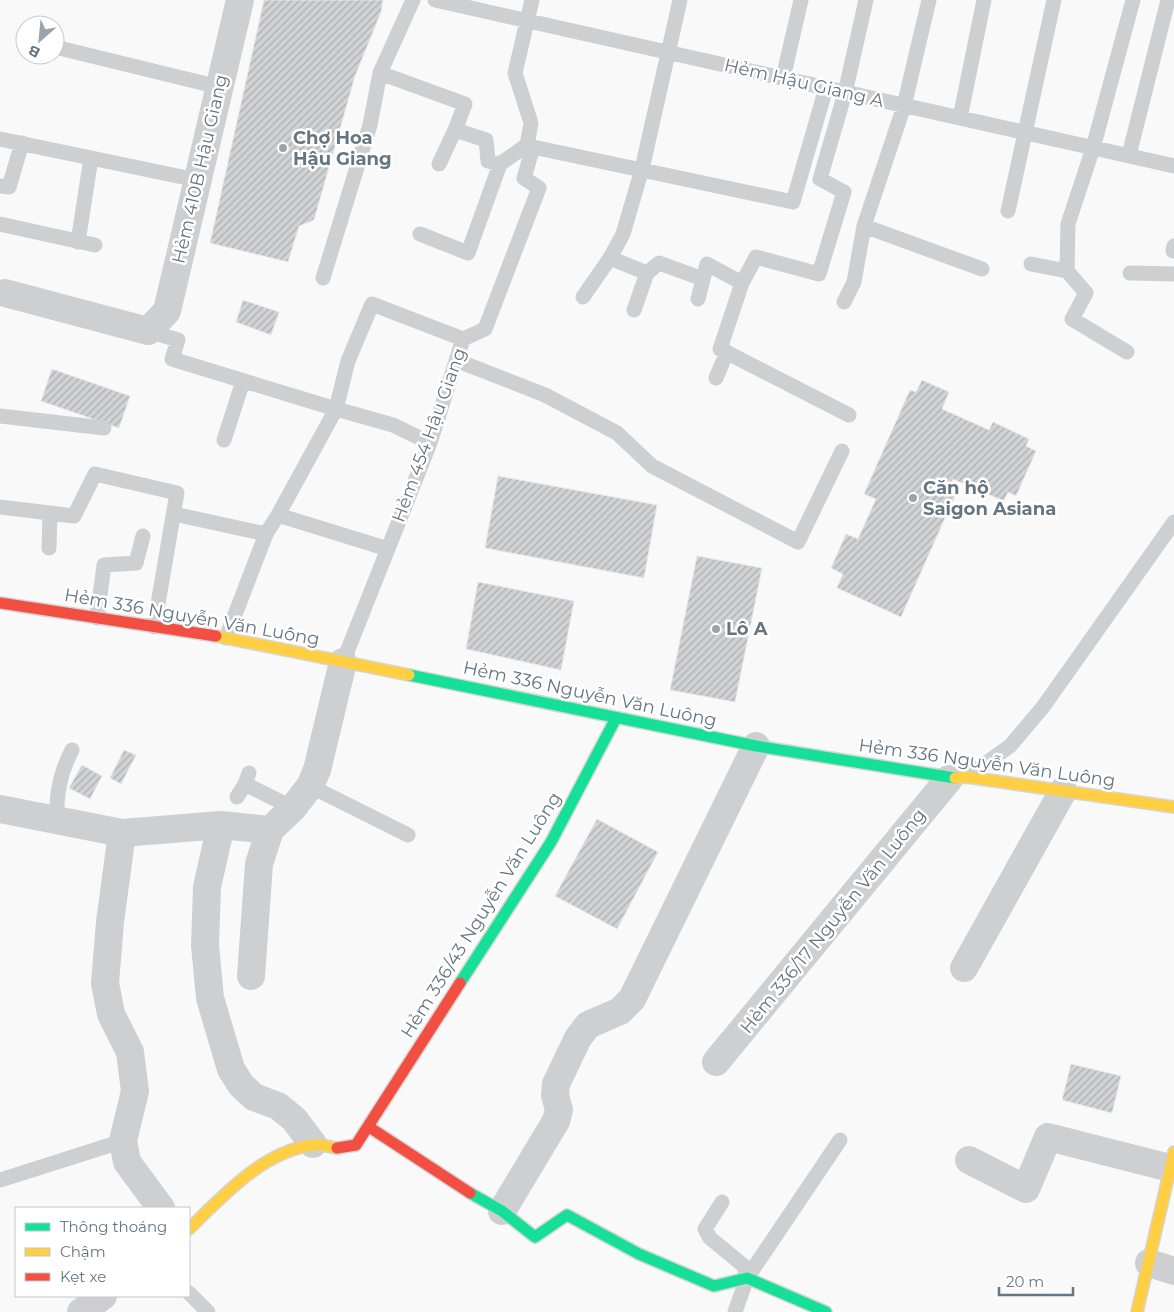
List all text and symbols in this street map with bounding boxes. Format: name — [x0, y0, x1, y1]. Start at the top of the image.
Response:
north arrow — [15, 15, 65, 65]
text: B — [25, 41, 43, 62]
street label: Hẻm Hậu Giang A — [722, 54, 886, 112]
street label: Hẻm 410B Hậu Giang — [168, 72, 232, 266]
place label: Chợ Hoa Hậu Giang — [293, 127, 392, 170]
marker: Chợ Hoa Hậu Giang — [277, 142, 289, 154]
street label: Hẻm 454 Hậu Giang — [387, 345, 471, 525]
place label: Căn hộ Saigon Asiana — [923, 477, 1056, 520]
marker: Căn hộ Saigon Asiana — [907, 492, 919, 504]
street label: Hẻm 336 Nguyễn Văn Luông — [63, 584, 321, 650]
place label: Lô A — [726, 618, 768, 640]
marker: Lô A — [710, 623, 722, 635]
street label: Hẻm 336 Nguyễn Văn Luông — [461, 656, 719, 732]
street label: Hẻm 336 Nguyễn Văn Luông — [857, 734, 1117, 792]
street label: Hẻm 336/43 Nguyễn Văn Luông — [396, 788, 566, 1042]
street label: Hẻm 336/17 Nguyễn Văn Luông — [735, 804, 931, 1038]
legend — [15, 1207, 190, 1297]
text: Thông thoáng — [60, 1217, 167, 1236]
text: Chậm — [60, 1242, 106, 1261]
scale bar — [999, 1264, 1073, 1296]
text: Kẹt xe — [60, 1267, 106, 1286]
text: 20 m — [1006, 1272, 1044, 1291]

